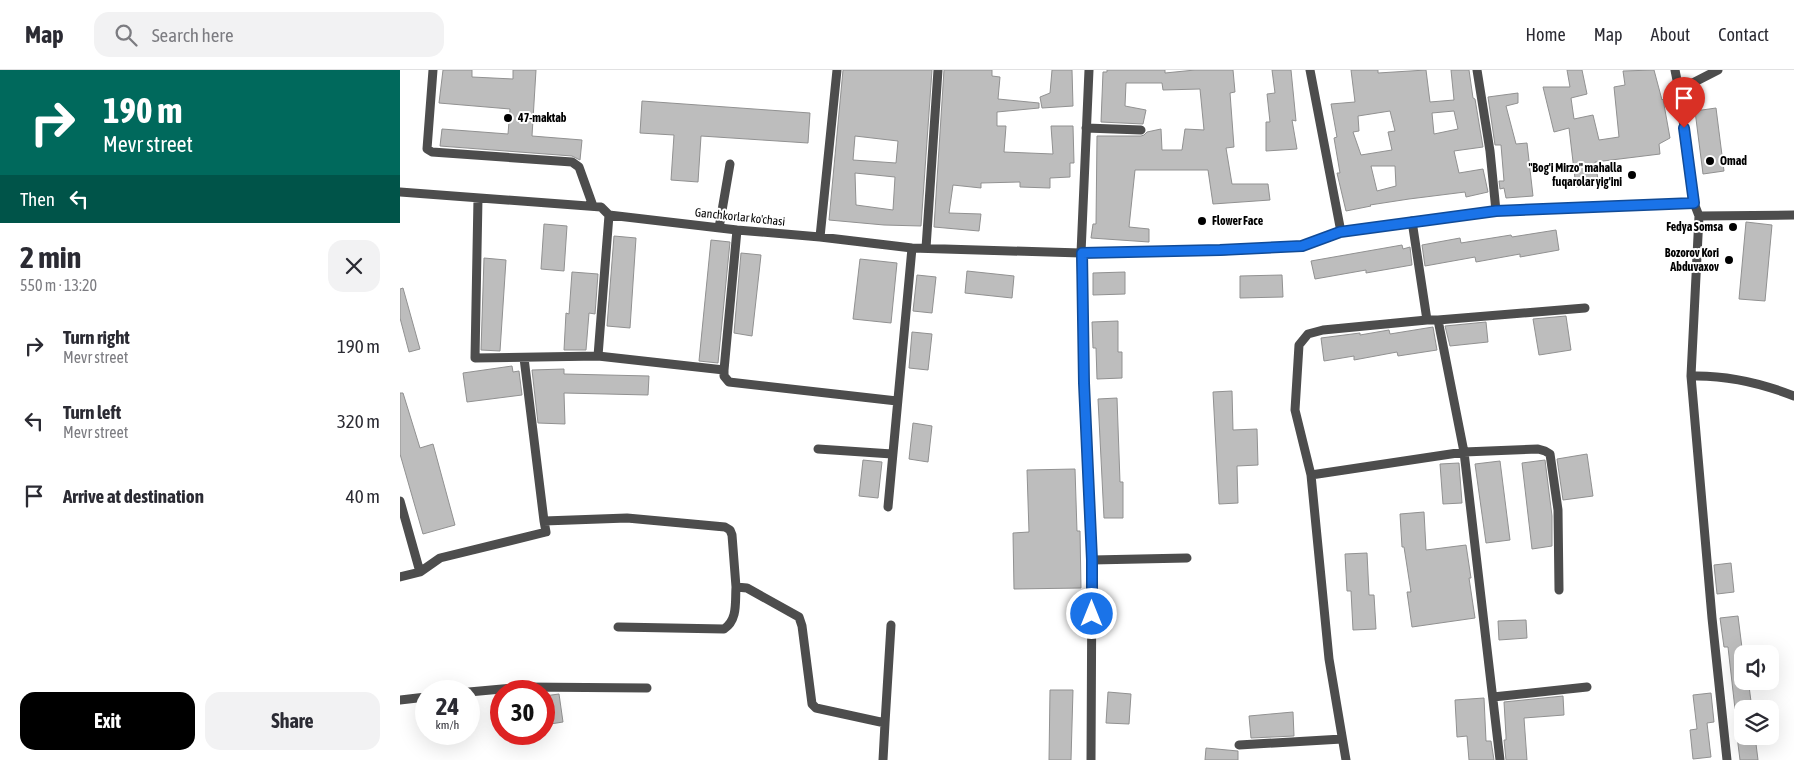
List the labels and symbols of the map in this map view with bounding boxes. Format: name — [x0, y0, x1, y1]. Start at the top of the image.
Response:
pin — [1663, 77, 1705, 128]
place label: 47-maktab — [517, 111, 567, 125]
marker: 47-maktab — [502, 112, 514, 124]
place label: Omad — [1720, 154, 1747, 168]
marker: Omad — [1704, 155, 1716, 167]
place label: "Bog'i Mirzo" mahalla fuqarolar yig'ini — [1528, 161, 1622, 189]
marker: "Bog'i Mirzo" mahalla fuqarolar yig'ini — [1626, 169, 1638, 181]
street label: Ganchkorlar ko'chasi — [694, 205, 786, 229]
place label: Flower Face — [1212, 214, 1264, 228]
marker: Flower Face — [1196, 215, 1208, 227]
place label: Fedya Somsa — [1666, 220, 1723, 234]
marker: Fedya Somsa — [1727, 221, 1739, 233]
place label: Bozorov Kori Abduvaxov — [1665, 246, 1719, 274]
marker: Bozorov Kori Abduvaxov — [1723, 254, 1735, 266]
position arrow — [1065, 587, 1117, 639]
speed limit sign: 30 — [490, 680, 555, 745]

